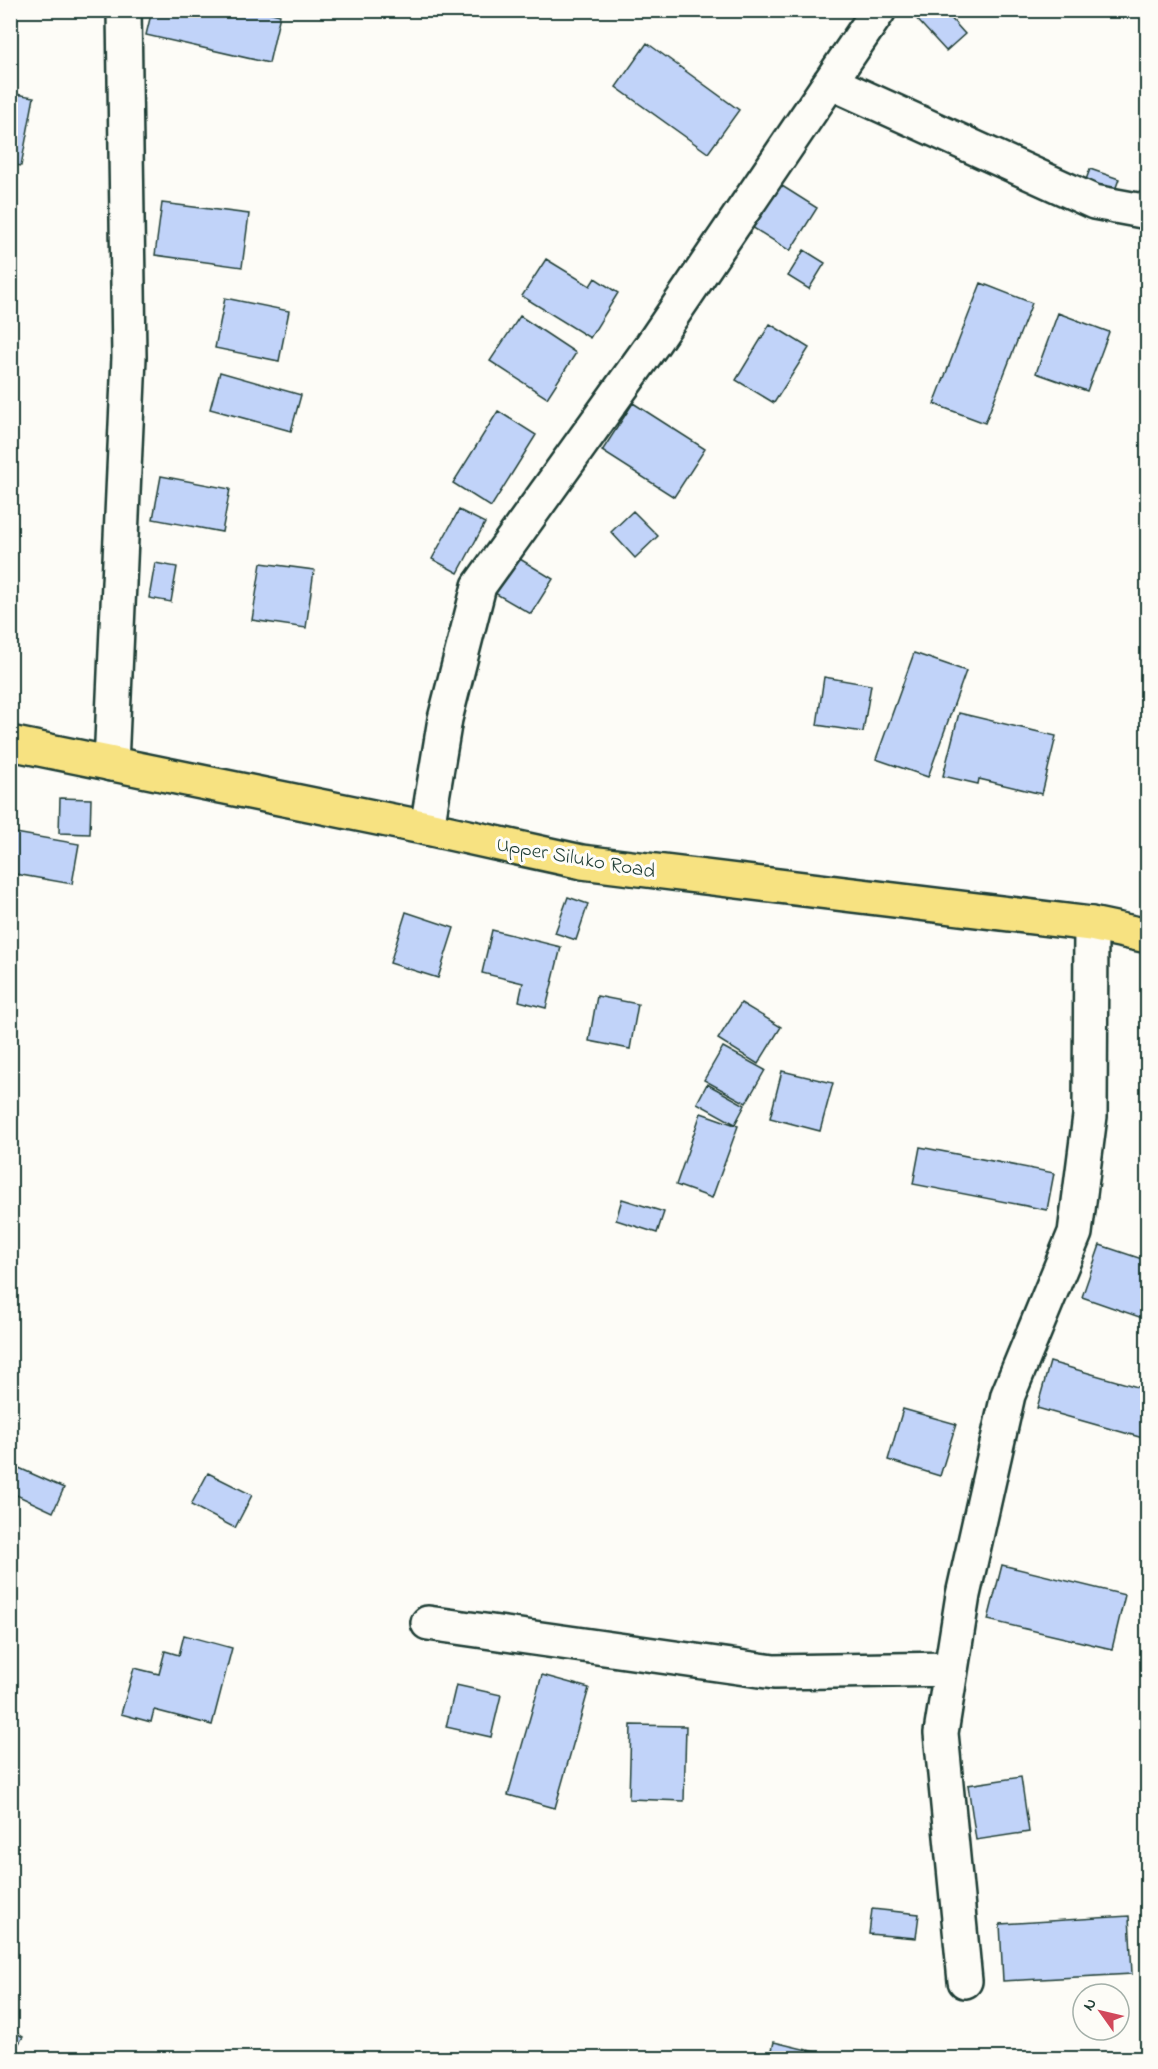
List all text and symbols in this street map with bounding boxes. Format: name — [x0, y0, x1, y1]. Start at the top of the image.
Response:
street label: Upper Siluko Road — [494, 830, 658, 888]
north arrow — [1071, 1982, 1131, 2042]
text: N — [1077, 1993, 1103, 2016]

